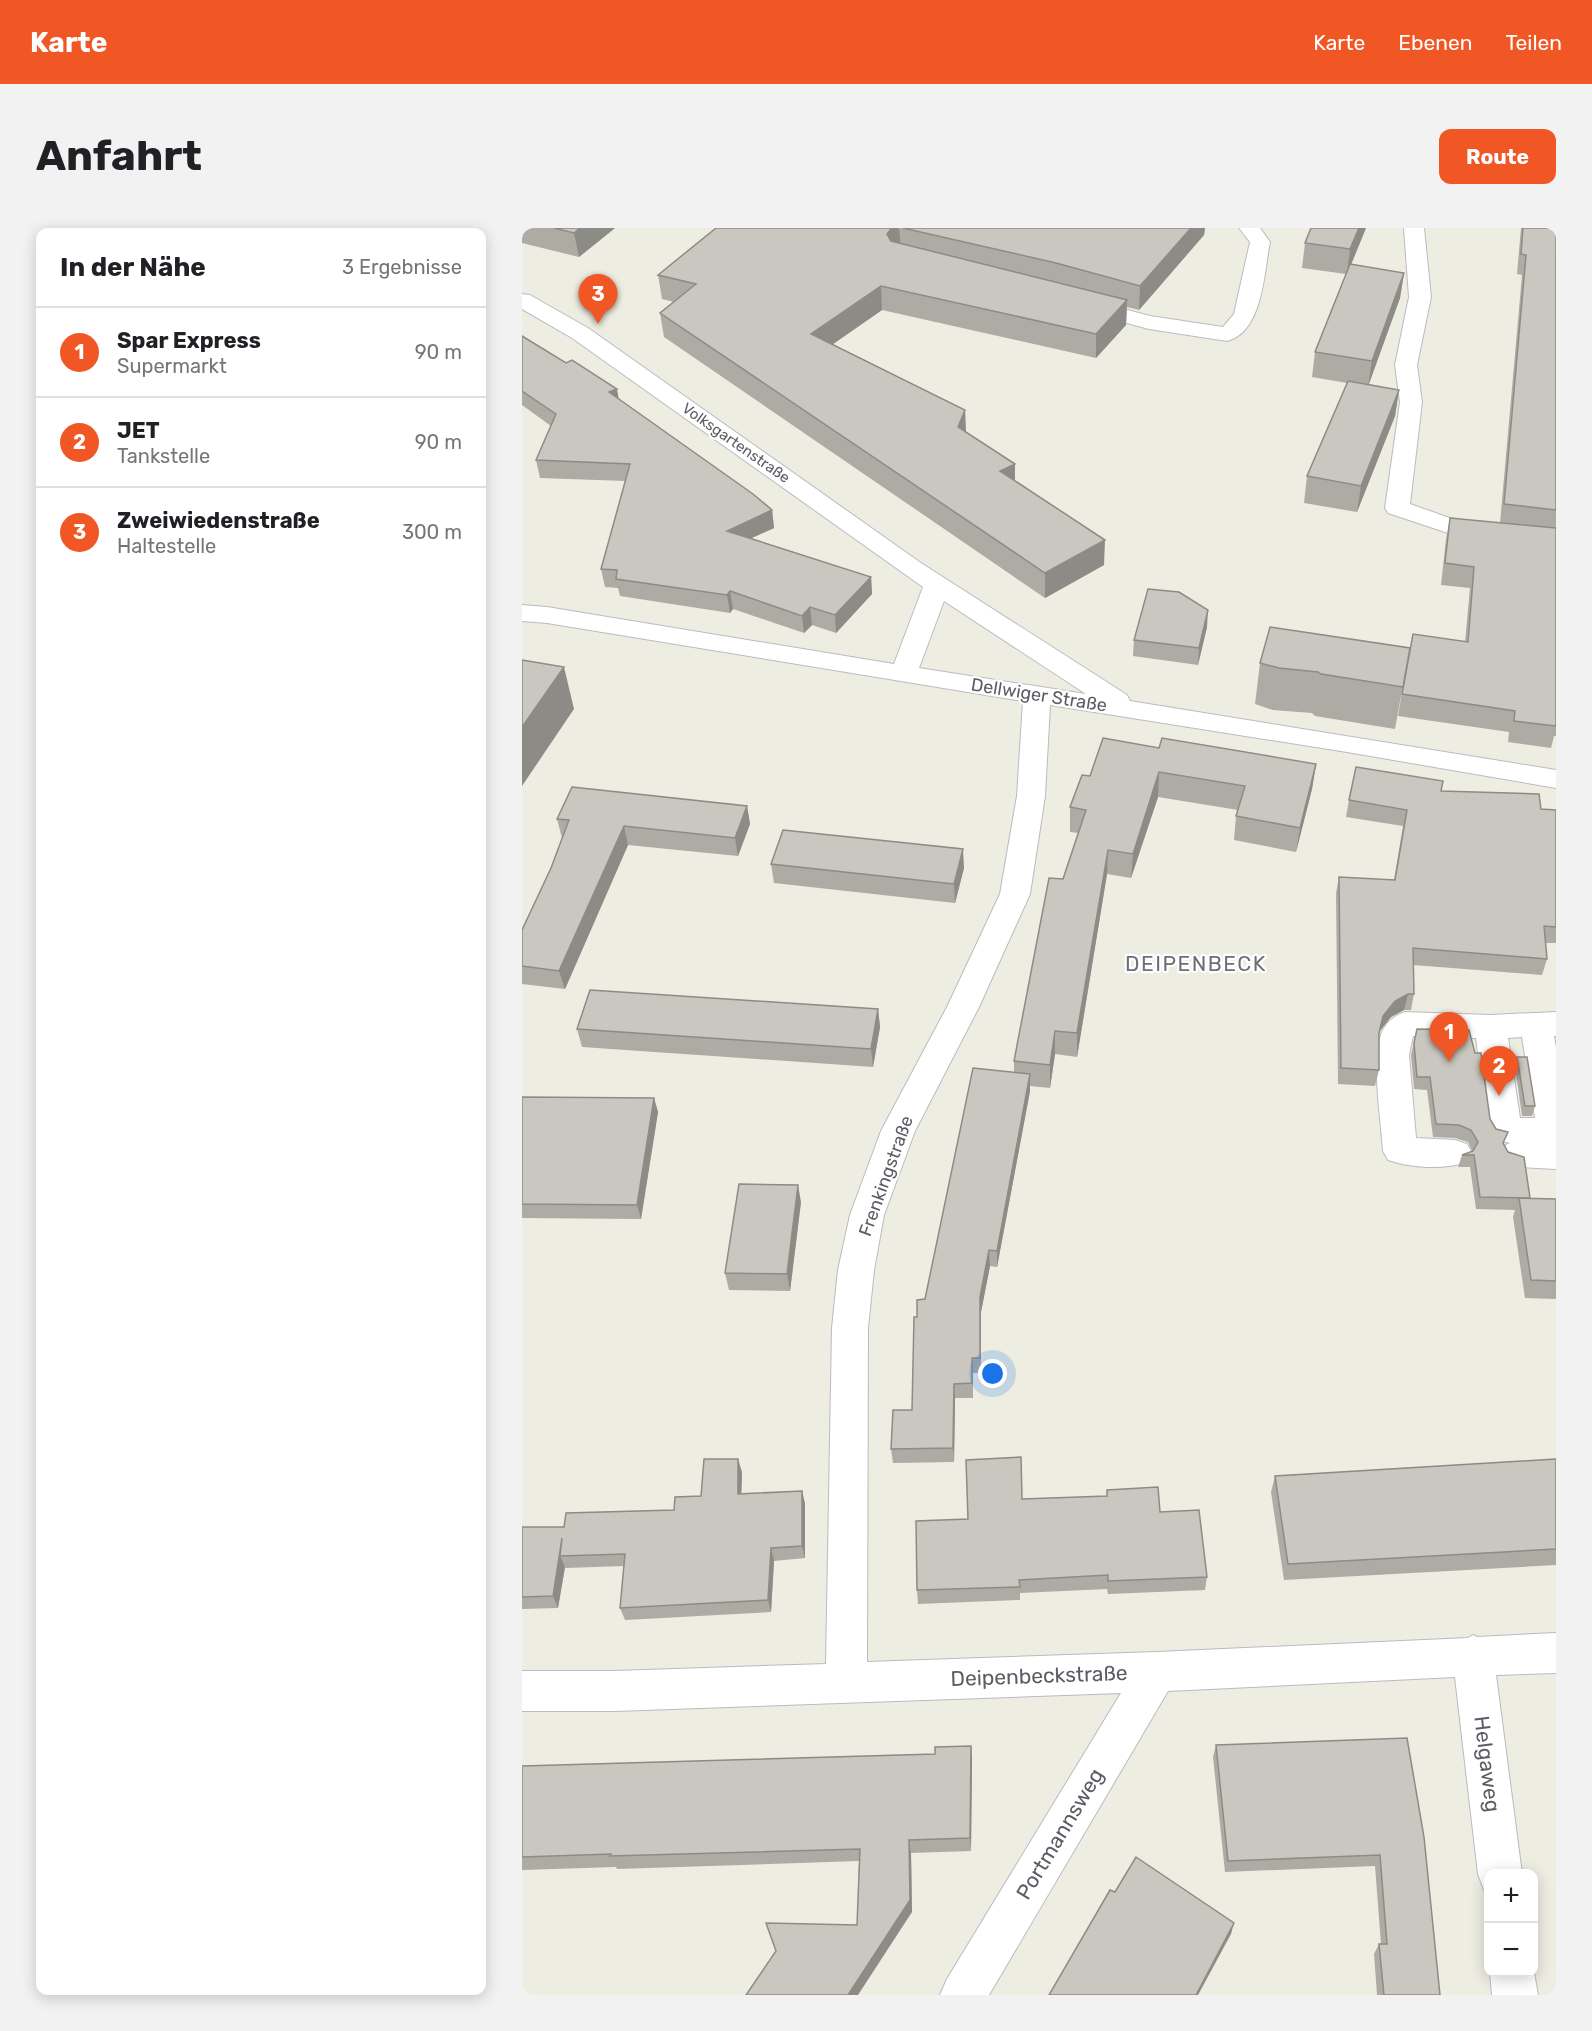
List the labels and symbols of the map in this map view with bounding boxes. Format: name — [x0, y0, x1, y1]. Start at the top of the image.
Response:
pin: 3 — [578, 274, 618, 324]
street label: Volksgartenstraße — [679, 399, 793, 487]
street label: Dellwiger Straße — [970, 673, 1108, 717]
district label: DEIPENBECK — [1125, 951, 1267, 976]
pin: 1 — [1430, 1012, 1468, 1062]
pin: 2 — [1480, 1046, 1518, 1096]
street label: Frenkingstraße — [854, 1113, 918, 1239]
your location — [978, 1359, 1007, 1388]
street label: Deipenbeckstraße — [950, 1660, 1128, 1691]
street label: Helgaweg — [1469, 1714, 1506, 1814]
street label: Portmannsweg — [1011, 1764, 1109, 1904]

